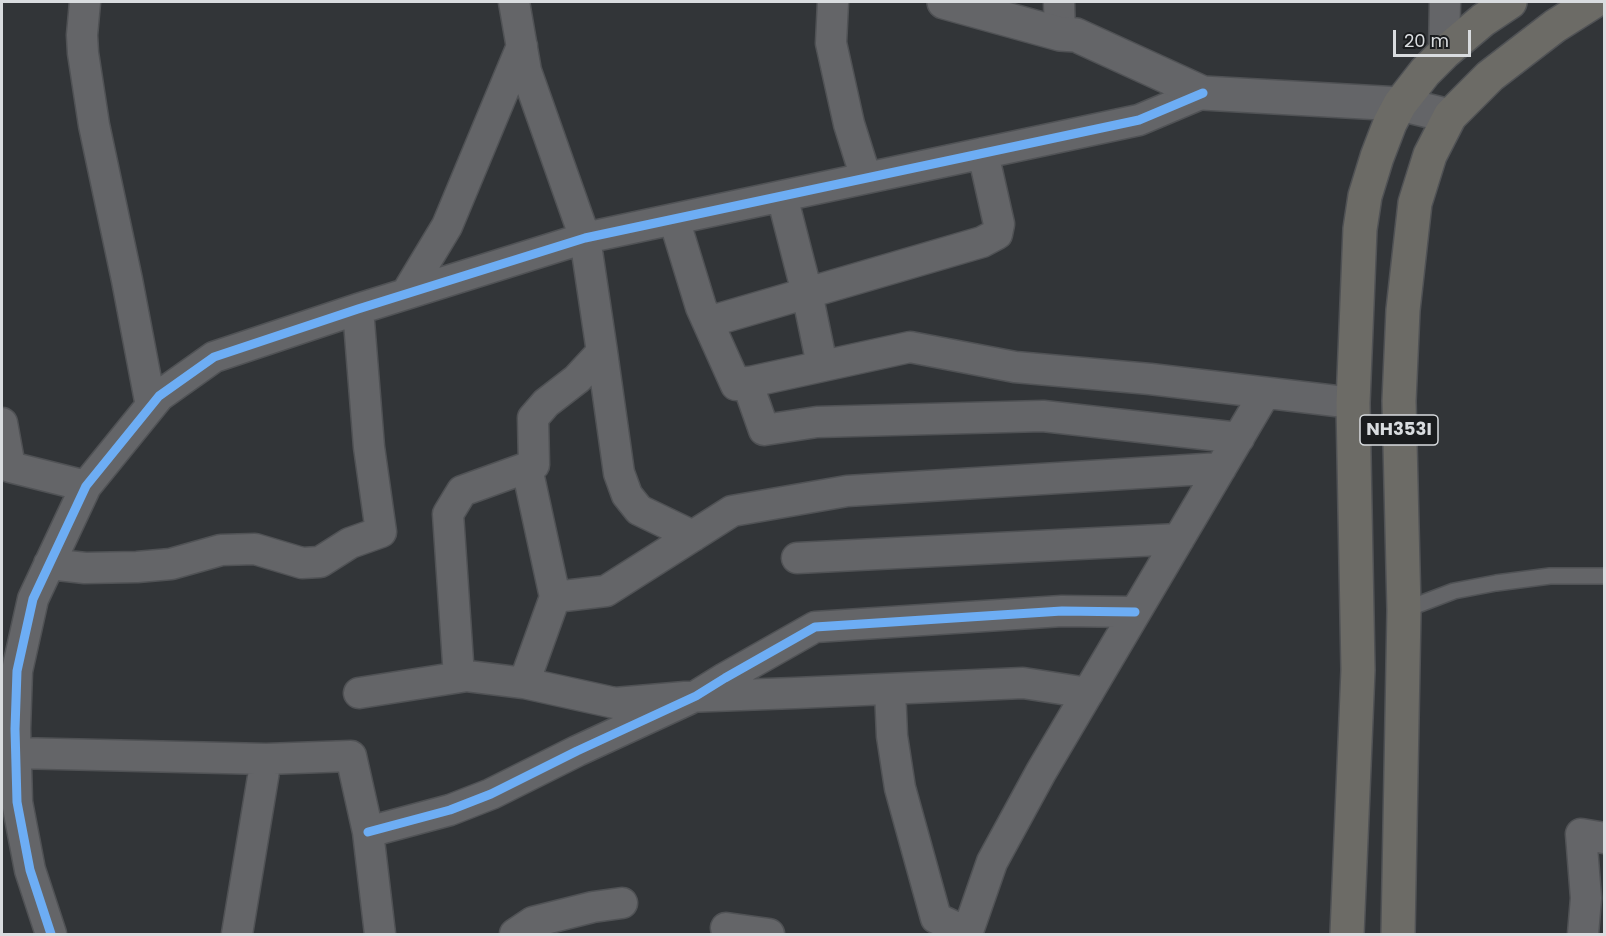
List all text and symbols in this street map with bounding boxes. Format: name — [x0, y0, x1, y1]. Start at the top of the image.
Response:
scale bar — [1396, 18, 1474, 56]
text: 20 m — [1404, 28, 1449, 53]
road number: NH353I — [1360, 415, 1438, 445]

